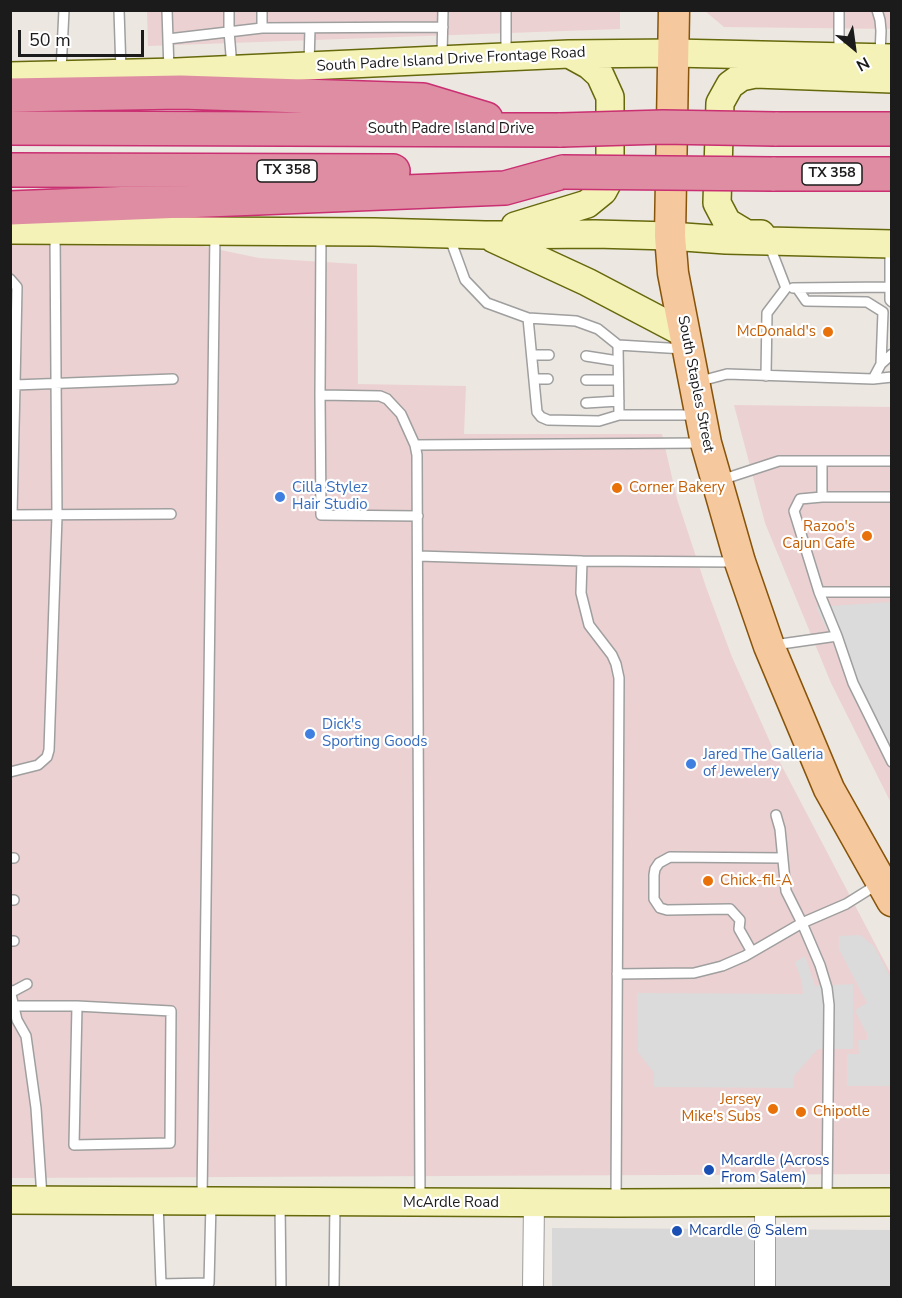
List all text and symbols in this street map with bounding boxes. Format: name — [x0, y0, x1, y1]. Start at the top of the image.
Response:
scale bar — [21, 18, 147, 56]
north arrow — [824, 18, 884, 78]
text: 50 m — [29, 28, 71, 52]
street label: South Padre Island Drive Frontage Road — [316, 44, 586, 76]
text: N — [852, 51, 873, 76]
street label: South Padre Island Drive — [368, 120, 534, 138]
road number: TX 358 — [257, 160, 317, 182]
road number: TX 358 — [802, 163, 862, 185]
street label: South Staples Street — [673, 314, 717, 454]
place label: McDonald's — [737, 323, 816, 341]
marker: McDonald's — [821, 325, 835, 339]
place label: Cilla Stylez Hair Studio — [292, 479, 368, 514]
place label: Corner Bakery — [629, 479, 725, 497]
marker: Corner Bakery — [610, 481, 624, 495]
marker: Cilla Stylez Hair Studio — [273, 490, 287, 504]
place label: Razoo's Cajun Cafe — [782, 518, 855, 553]
marker: Razoo's Cajun Cafe — [860, 529, 874, 543]
place label: Dick's Sporting Goods — [322, 716, 428, 751]
marker: Dick's Sporting Goods — [303, 727, 317, 741]
place label: Jared The Galleria of Jewelery — [703, 746, 823, 781]
marker: Jared The Galleria of Jewelery — [684, 757, 698, 771]
place label: Chick-fil-A — [720, 872, 792, 890]
marker: Chick-fil-A — [701, 874, 715, 888]
place label: Jersey Mike's Subs — [681, 1091, 761, 1126]
marker: Jersey Mike's Subs — [766, 1102, 780, 1116]
place label: Chipotle — [813, 1103, 870, 1121]
marker: Chipotle — [794, 1105, 808, 1119]
place label: Mcardle (Across From Salem) — [721, 1152, 829, 1187]
marker: Mcardle (Across From Salem) — [702, 1163, 716, 1177]
street label: McArdle Road — [403, 1194, 499, 1212]
place label: Mcardle @ Salem — [689, 1222, 807, 1240]
marker: Mcardle @ Salem — [670, 1224, 684, 1238]

